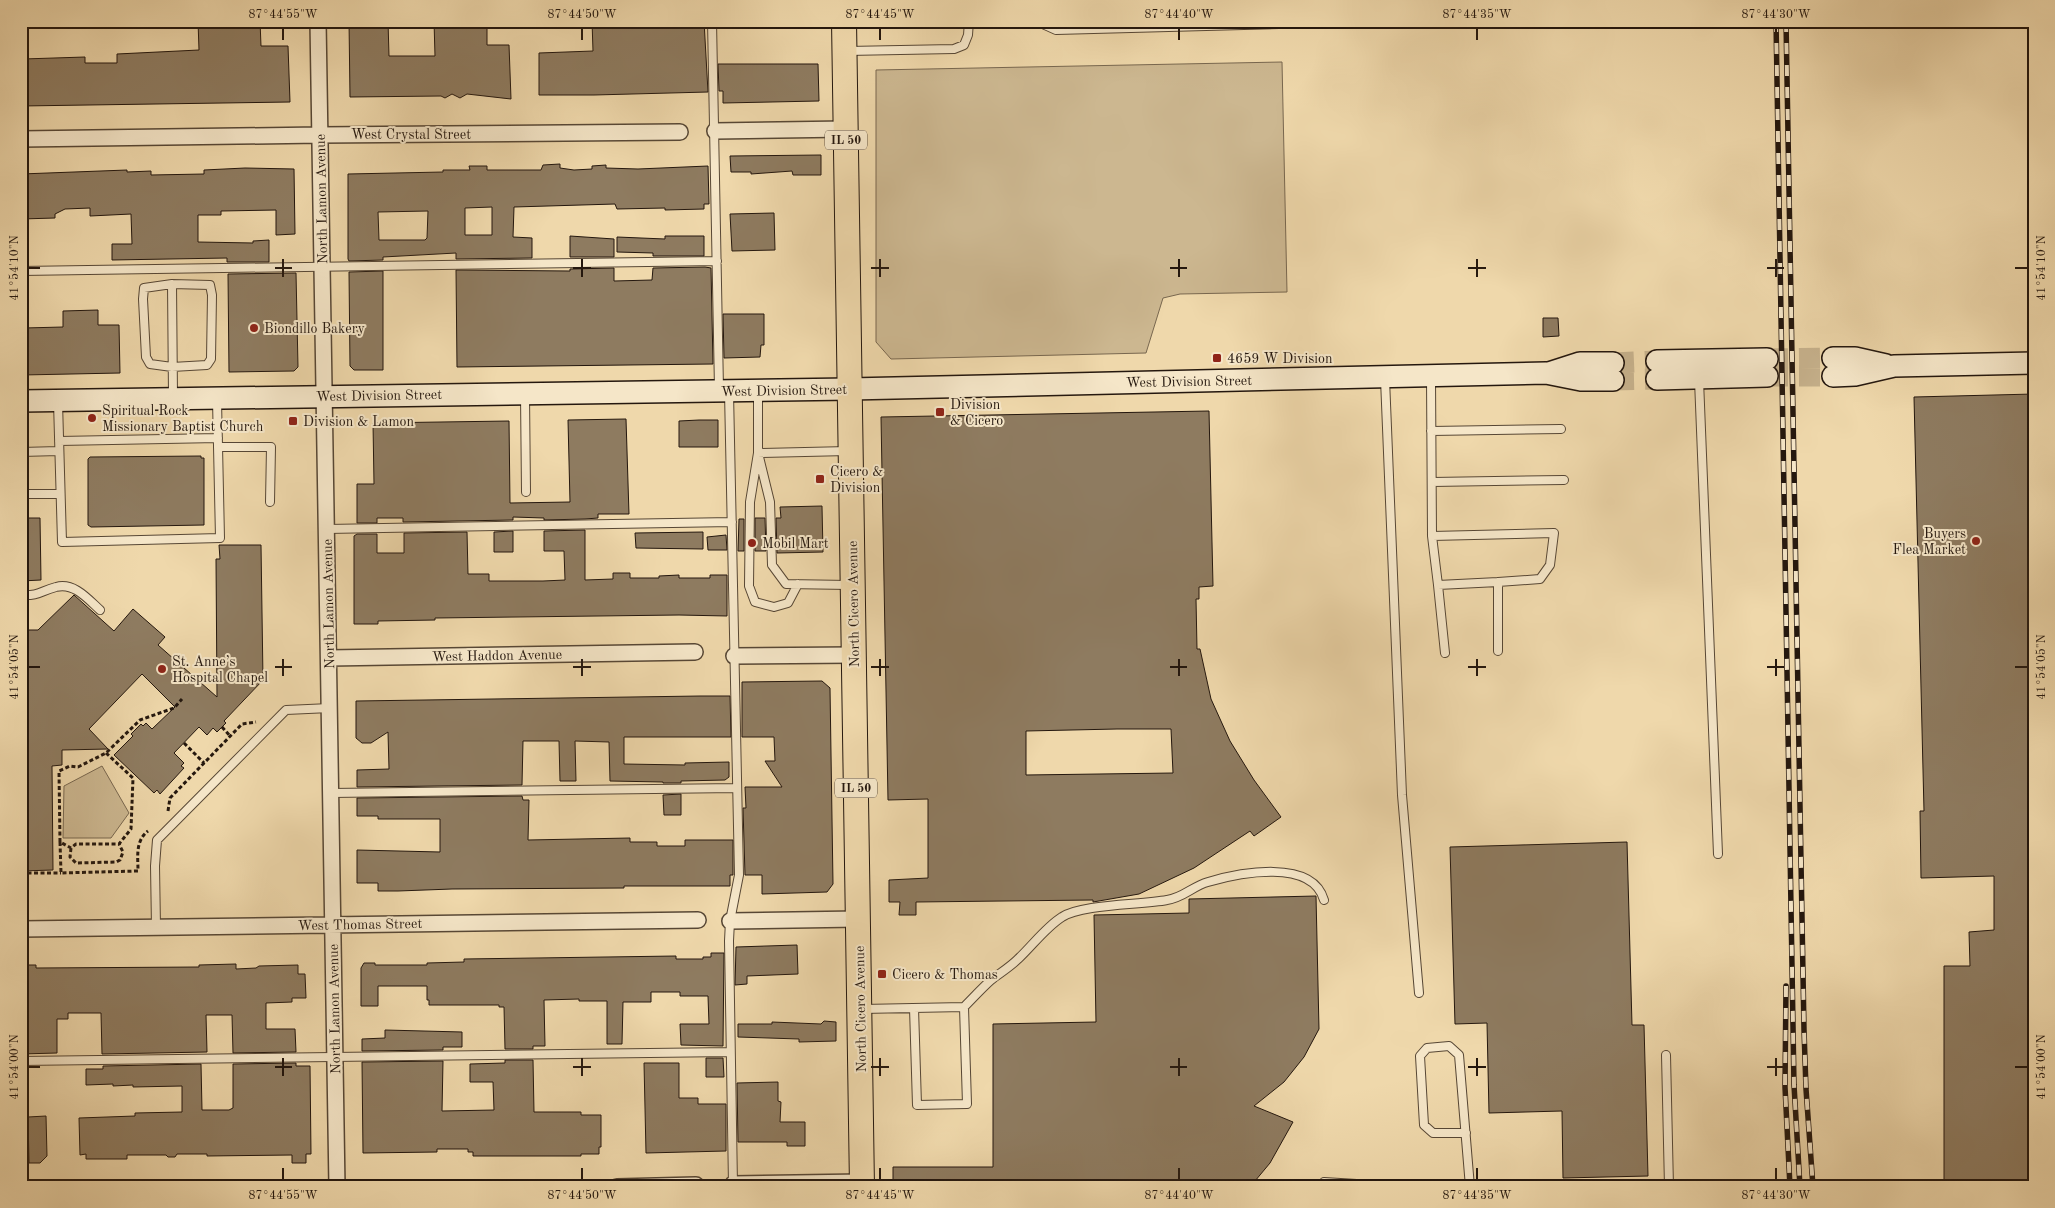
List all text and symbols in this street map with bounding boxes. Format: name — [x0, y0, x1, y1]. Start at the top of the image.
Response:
text: 87°44'55"W — [248, 8, 318, 21]
text: 87°44'50"W — [547, 8, 617, 21]
text: 87°44'45"W — [845, 8, 915, 21]
text: 87°44'35"W — [1442, 8, 1512, 21]
text: 87°44'40"W — [1144, 9, 1214, 21]
text: 87°44'30"W — [1741, 9, 1811, 21]
street label: West Crystal Street — [351, 128, 471, 142]
road number: IL 50 — [825, 130, 867, 150]
street label: North Lamon Avenue — [314, 134, 330, 264]
text: 41°54'10"N — [8, 235, 21, 301]
text: 41°54'10"N — [2035, 235, 2048, 301]
marker: Biondillo Bakery — [248, 322, 260, 334]
place label: Biondillo Bakery — [264, 322, 365, 336]
marker: 4659 W Division — [1211, 352, 1223, 364]
place label: 4659 W Division — [1227, 352, 1333, 366]
street label: West Division Street — [1126, 374, 1252, 390]
street label: West Division Street — [721, 383, 847, 399]
street label: West Division Street — [316, 388, 442, 404]
place label: Division & Cicero — [950, 398, 1003, 428]
place label: Spiritual Rock Missionary Baptist Church — [102, 404, 264, 434]
marker: Division & Cicero — [934, 406, 946, 418]
marker: Spiritual Rock Missionary Baptist Church — [86, 412, 98, 424]
marker: Division & Lamon — [287, 415, 299, 427]
place label: Division & Lamon — [303, 415, 414, 429]
place label: Cicero & Division — [830, 465, 883, 495]
marker: Cicero & Division — [814, 473, 826, 485]
place label: Buyers Flea Market — [1892, 527, 1966, 557]
marker: Buyers Flea Market — [1970, 535, 1982, 547]
marker: Mobil Mart — [746, 537, 758, 549]
place label: Mobil Mart — [762, 537, 829, 551]
street label: North Lamon Avenue — [321, 539, 337, 669]
street label: North Cicero Avenue — [846, 541, 862, 667]
text: 41°54'05"N — [8, 634, 21, 700]
text: 41°54'05"N — [2035, 634, 2048, 700]
street label: West Haddon Avenue — [432, 648, 562, 664]
place label: St. Anne’s Hospital Chapel — [172, 655, 268, 685]
marker: St. Anne’s Hospital Chapel — [156, 663, 168, 675]
road number: IL 50 — [835, 778, 877, 798]
street label: West Thomas Street — [298, 917, 423, 933]
street label: North Lamon Avenue — [327, 944, 343, 1074]
street label: North Cicero Avenue — [853, 946, 869, 1072]
marker: Cicero & Thomas — [876, 968, 888, 980]
place label: Cicero & Thomas — [892, 968, 998, 982]
text: 41°54'00"N — [8, 1034, 21, 1100]
text: 41°54'00"N — [2035, 1034, 2048, 1100]
text: 87°44'55"W — [248, 1189, 318, 1202]
text: 87°44'50"W — [547, 1189, 617, 1202]
text: 87°44'45"W — [845, 1189, 915, 1202]
text: 87°44'35"W — [1442, 1189, 1512, 1202]
text: 87°44'40"W — [1144, 1190, 1214, 1202]
text: 87°44'30"W — [1741, 1190, 1811, 1202]

